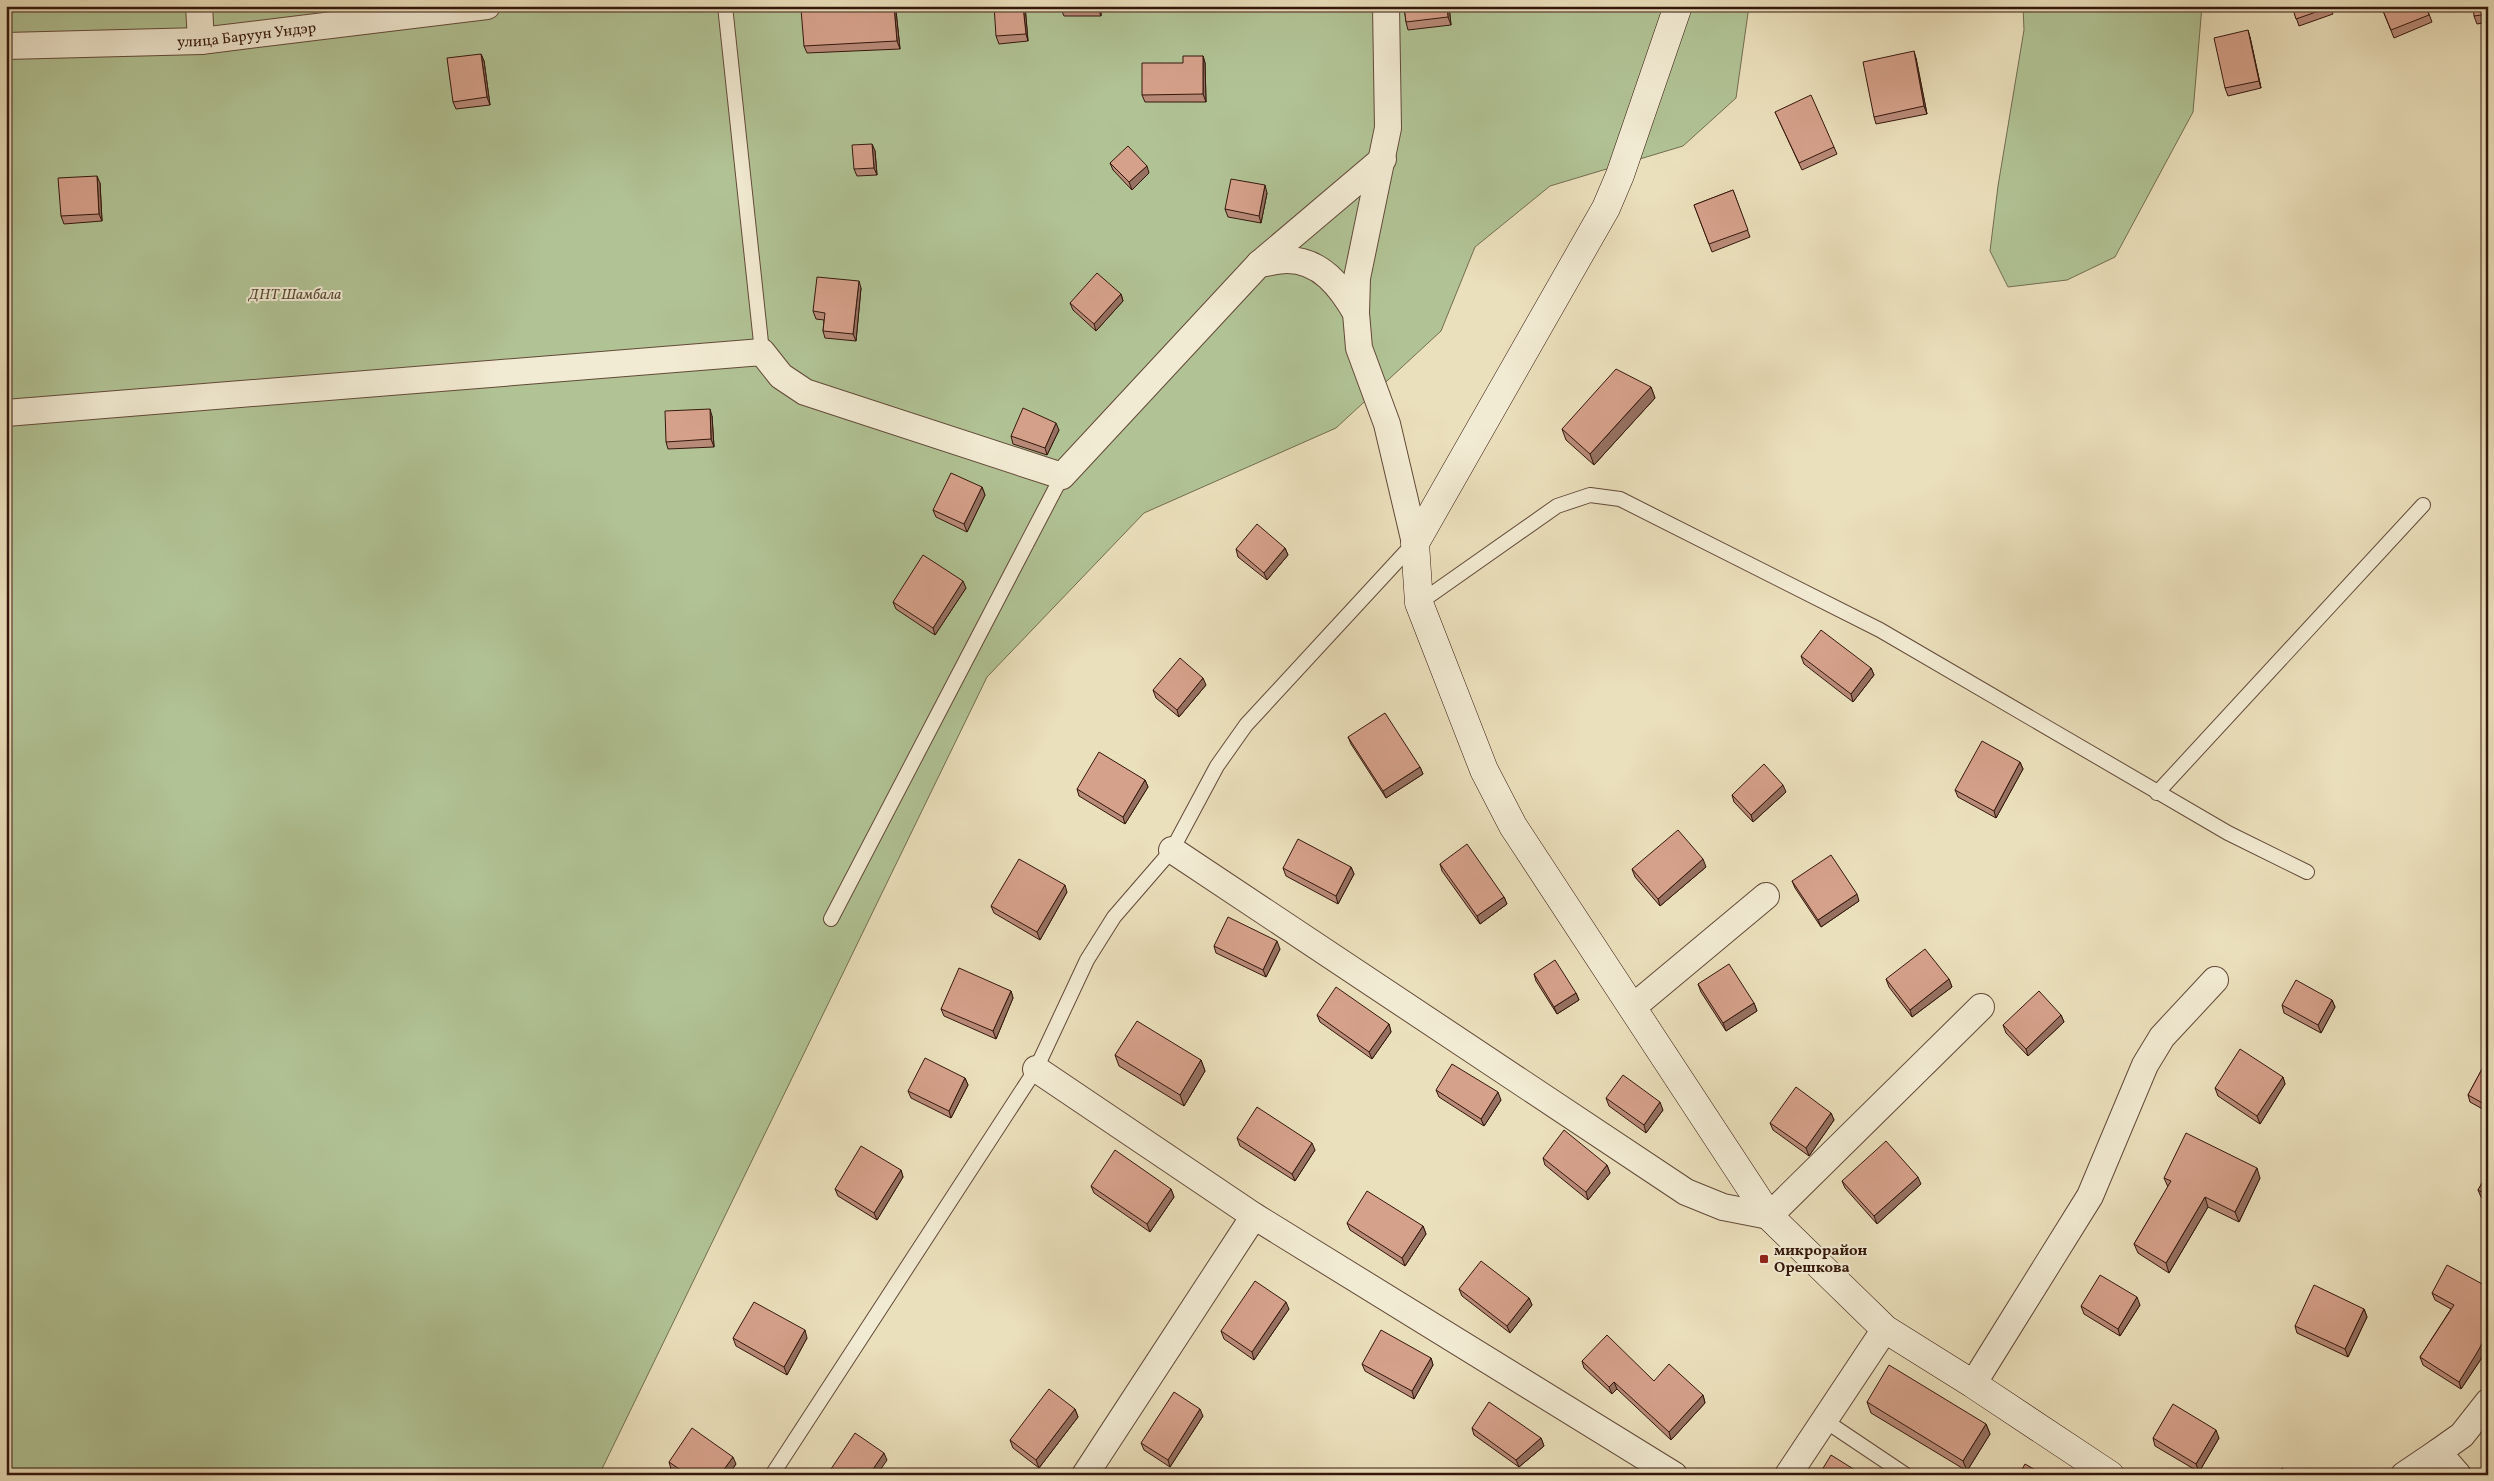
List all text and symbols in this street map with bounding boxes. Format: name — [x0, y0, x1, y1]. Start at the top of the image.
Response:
street label: улица Баруун Ундэр — [177, 18, 317, 54]
park label: ДНТ Шамбала — [248, 285, 341, 306]
place label: микрорайон Орешкова — [1774, 1241, 1868, 1279]
marker: микрорайон Орешкова — [1758, 1253, 1770, 1265]

